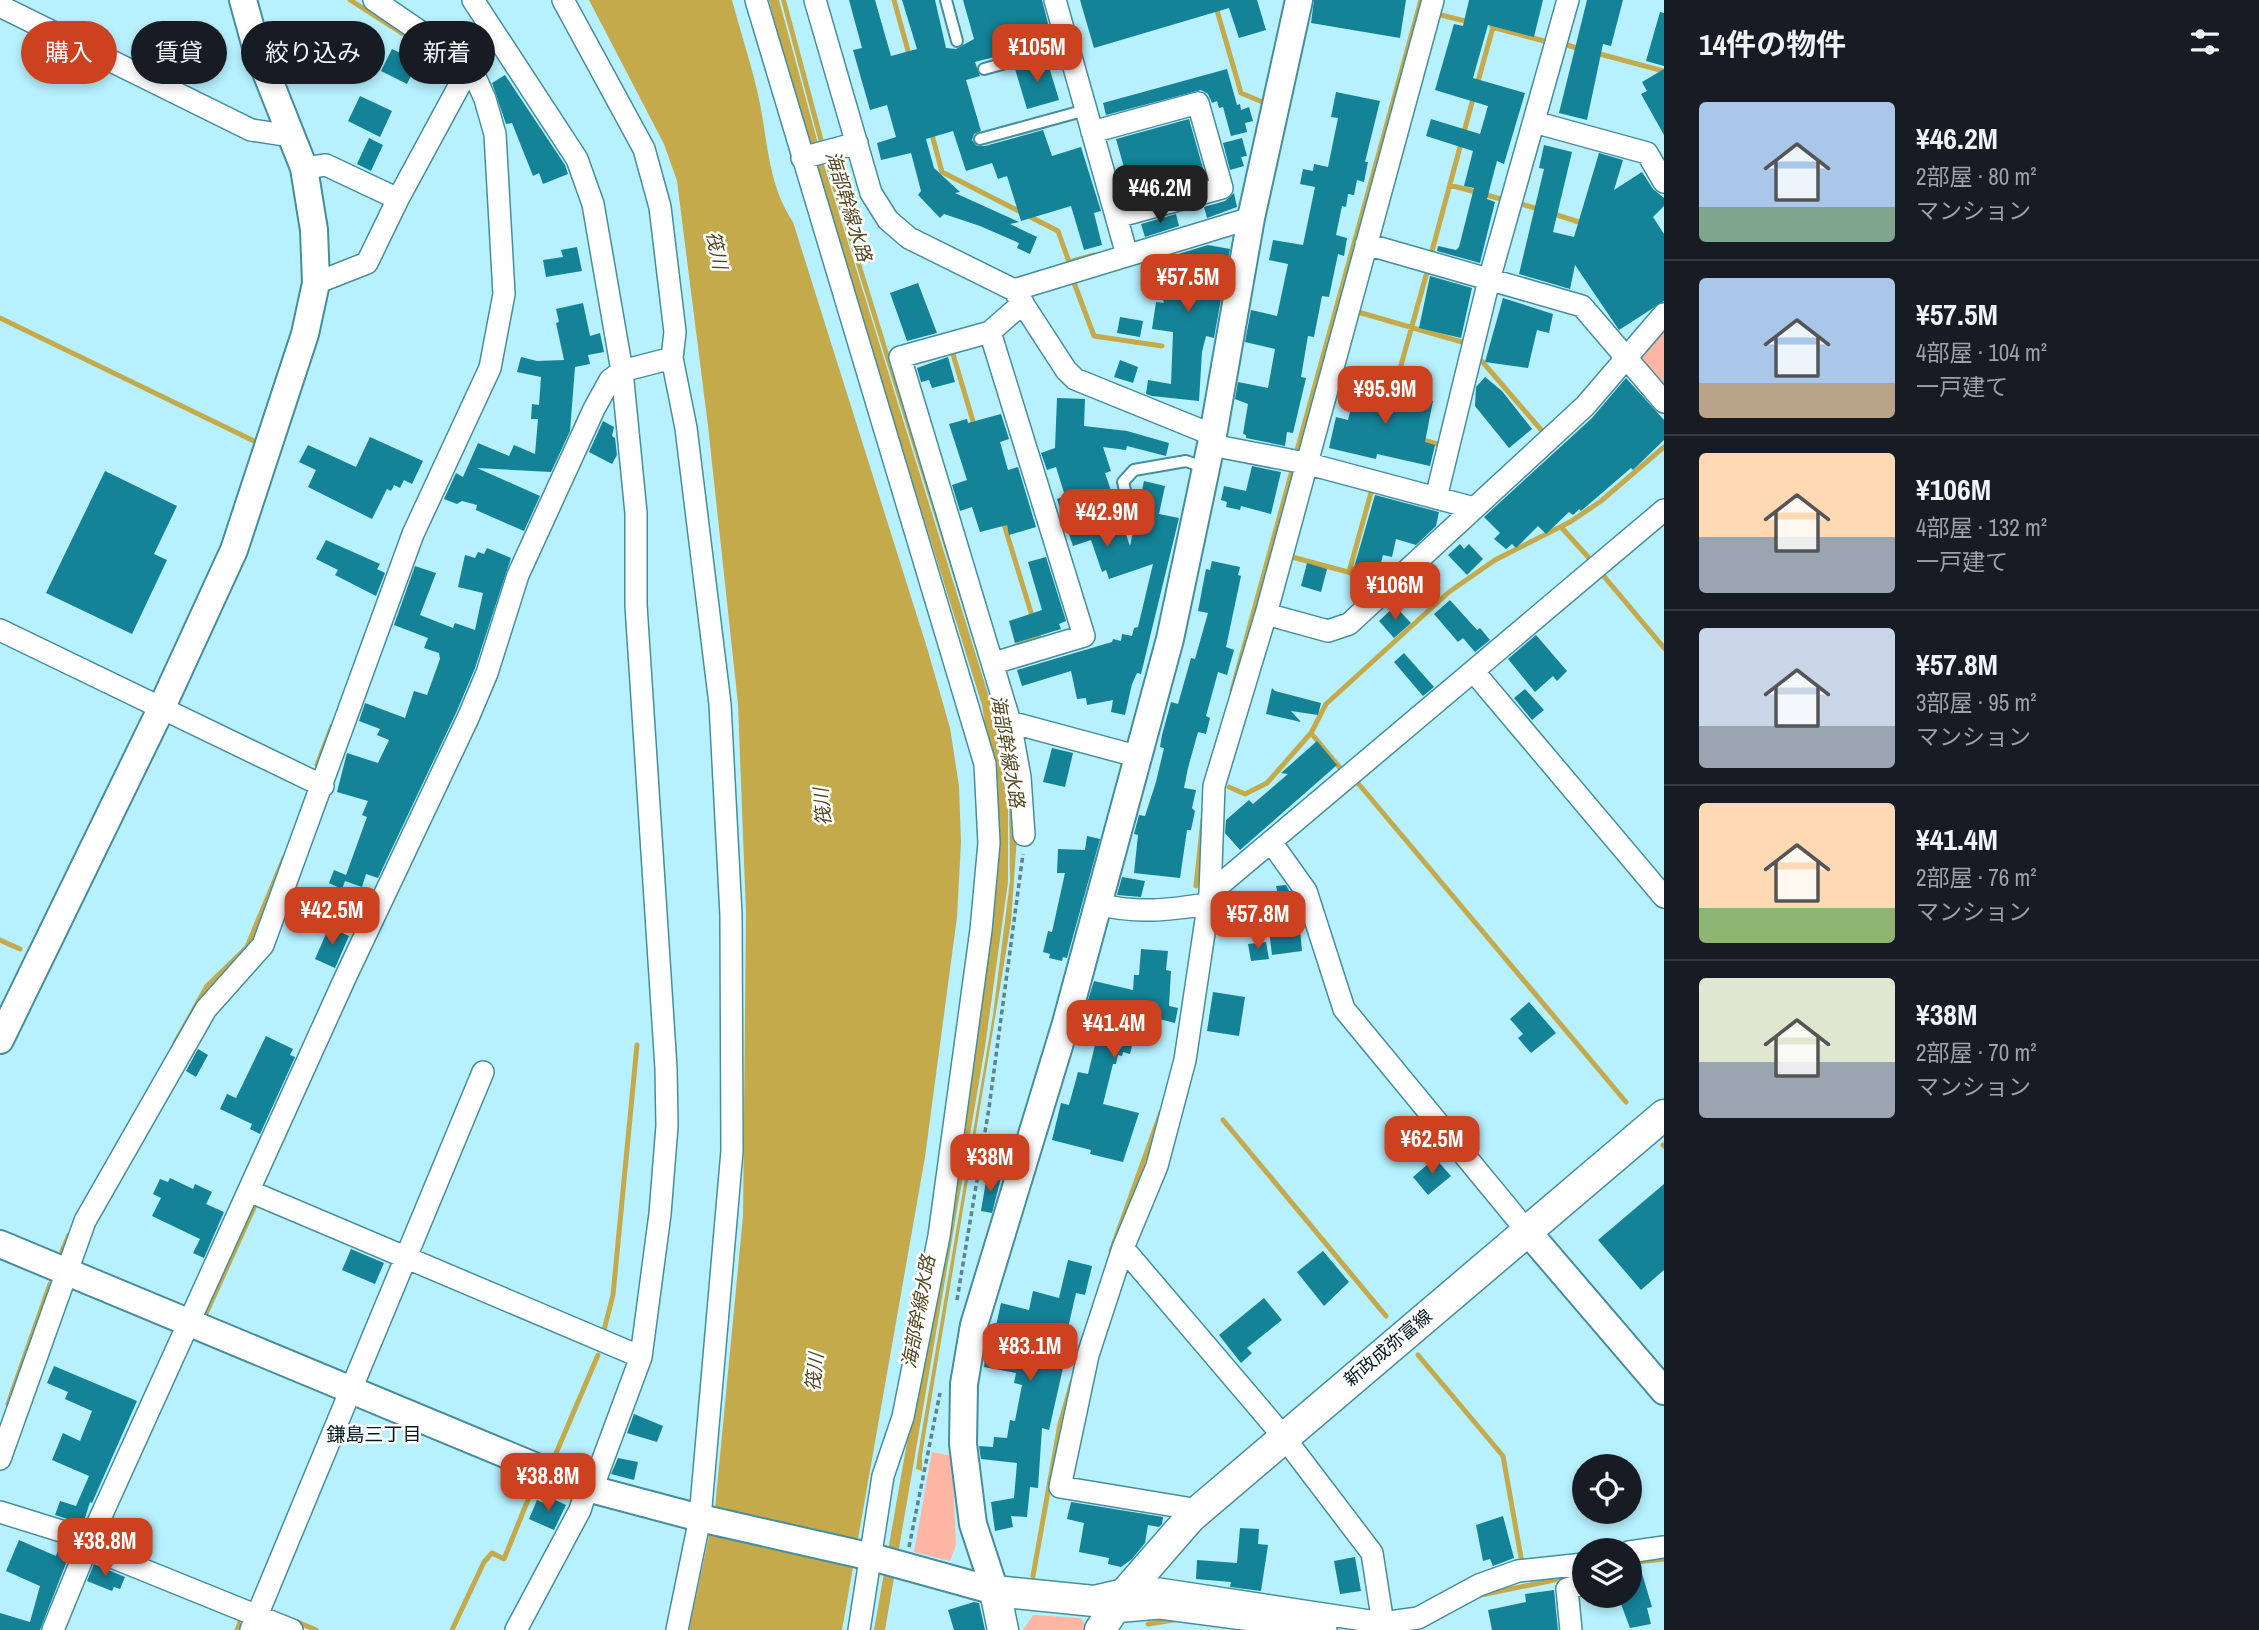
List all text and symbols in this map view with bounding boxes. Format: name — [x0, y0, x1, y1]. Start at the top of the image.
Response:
chip: 購入 — [21, 21, 117, 84]
chip: 賃貸 — [131, 21, 227, 84]
chip: 絞り込み — [241, 21, 385, 84]
chip: 新着 — [399, 21, 495, 84]
icon: filters — [2186, 23, 2224, 61]
pin: ¥105M — [988, 24, 1086, 84]
text: 14件の物件 — [1699, 24, 1846, 64]
text: ¥105M — [1008, 31, 1066, 62]
text: ¥46.2M — [1916, 118, 1998, 158]
icon: home — [1755, 130, 1839, 214]
water label: 海部幹線水路 — [820, 148, 879, 266]
text: 2部屋 · 80 m² — [1916, 161, 2036, 192]
pin: ¥46.2M — [1103, 166, 1217, 225]
text: ¥46.2M — [1129, 172, 1191, 203]
text: マンション — [1916, 195, 2031, 226]
water label: 筏川 — [700, 229, 734, 273]
pin: ¥57.5M — [1131, 254, 1245, 314]
text: ¥57.5M — [1157, 261, 1219, 292]
text: ¥57.5M — [1916, 294, 1998, 334]
icon: home — [1755, 306, 1839, 390]
text: 4部屋 · 104 m² — [1916, 337, 2047, 368]
pin: ¥95.9M — [1328, 366, 1442, 426]
text: 一戸建て — [1916, 371, 2008, 402]
text: ¥95.9M — [1354, 373, 1416, 404]
text: ¥106M — [1916, 469, 1991, 509]
icon: home — [1755, 481, 1839, 565]
pin: ¥42.9M — [1050, 490, 1164, 549]
text: ¥42.9M — [1076, 496, 1138, 527]
text: 4部屋 · 132 m² — [1916, 512, 2047, 543]
text: 一戸建て — [1916, 546, 2008, 577]
pin: ¥106M — [1346, 562, 1444, 622]
text: ¥106M — [1366, 569, 1424, 600]
text: ¥57.8M — [1916, 644, 1998, 684]
icon: home — [1755, 656, 1839, 740]
text: 3部屋 · 95 m² — [1916, 687, 2036, 718]
water label: 海部幹線水路 — [985, 693, 1031, 811]
text: マンション — [1916, 721, 2031, 752]
water label: 筏川 — [807, 785, 837, 827]
text: ¥41.4M — [1916, 819, 1998, 859]
icon: home — [1755, 831, 1839, 915]
text: 2部屋 · 76 m² — [1916, 862, 2036, 893]
pin: ¥42.5M — [275, 888, 389, 947]
pin: ¥57.8M — [1201, 892, 1315, 951]
text: ¥42.5M — [301, 894, 363, 925]
text: マンション — [1916, 896, 2031, 927]
text: ¥57.8M — [1227, 898, 1289, 929]
text: ¥38M — [1916, 994, 1978, 1034]
pin: ¥41.4M — [1057, 1000, 1171, 1060]
icon: home — [1755, 1006, 1839, 1090]
text: ¥41.4M — [1083, 1007, 1145, 1038]
text: 2部屋 · 70 m² — [1916, 1037, 2036, 1068]
text: マンション — [1916, 1071, 2031, 1102]
pin: ¥62.5M — [1375, 1116, 1489, 1176]
text: ¥62.5M — [1401, 1123, 1463, 1154]
pin: ¥38M — [949, 1134, 1031, 1194]
text: ¥38M — [966, 1141, 1014, 1172]
water label: 海部幹線水路 — [895, 1252, 941, 1370]
street label: 新政成弥富線 — [1338, 1303, 1437, 1392]
pin: ¥83.1M — [973, 1324, 1087, 1383]
text: ¥83.1M — [999, 1330, 1061, 1361]
water label: 筏川 — [799, 1350, 829, 1392]
district label: 鎌島三丁目 — [326, 1421, 422, 1447]
pin: ¥38.8M — [491, 1454, 605, 1513]
map controls — [1572, 1454, 1642, 1608]
button: locate — [1572, 1454, 1642, 1524]
text: ¥38.8M — [517, 1460, 579, 1491]
pin: ¥38.8M — [48, 1518, 162, 1578]
text: ¥38.8M — [74, 1525, 136, 1556]
button: layers — [1572, 1538, 1642, 1608]

